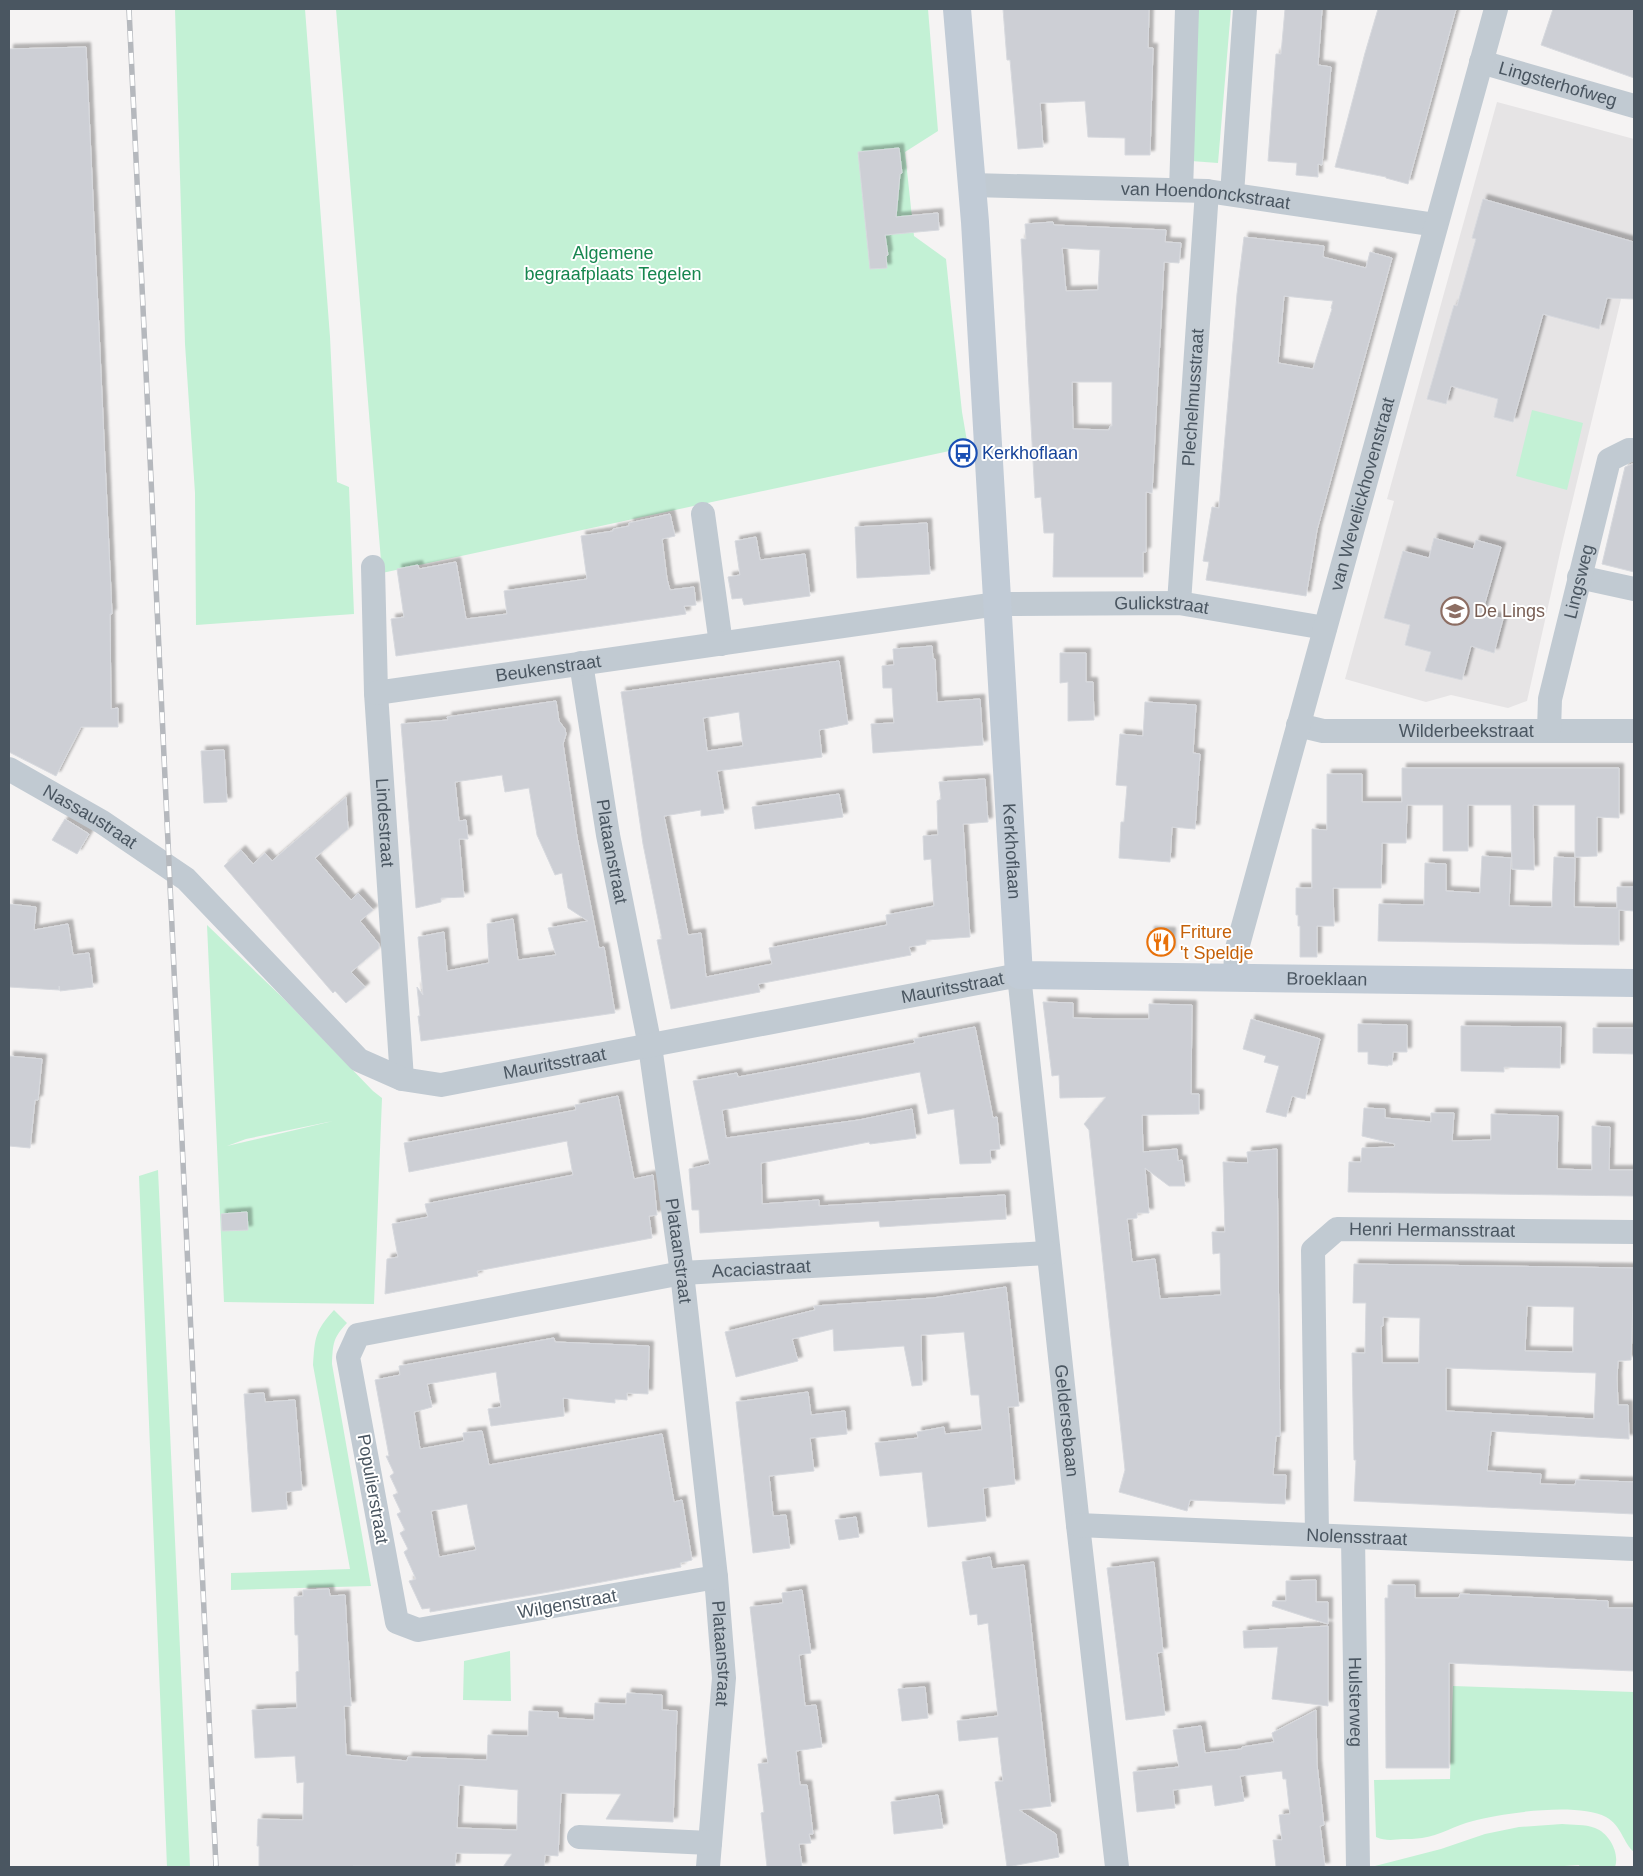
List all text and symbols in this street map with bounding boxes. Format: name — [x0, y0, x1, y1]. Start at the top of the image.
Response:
street label: Lingsterhofweg — [1496, 58, 1619, 111]
street label: van Hoendonckstraat — [1121, 179, 1292, 213]
park label: Algemene begraafplaats Tegelen — [525, 243, 701, 284]
street label: Plechelmusstraat — [1178, 328, 1208, 467]
street label: van Wevelickhovenstraat — [1326, 395, 1398, 593]
bus stop icon: Kerkhoflaan — [948, 438, 978, 468]
place label: Kerkhoflaan — [982, 443, 1078, 463]
street label: Lingsweg — [1560, 542, 1598, 621]
street label: Gulickstraat — [1114, 593, 1210, 618]
school or university icon: De Lings — [1440, 596, 1470, 626]
place label: De Lings — [1474, 601, 1545, 621]
street label: Beukenstraat — [494, 651, 602, 686]
street label: Wilderbeekstraat — [1399, 721, 1534, 741]
street label: Lindestraat — [372, 778, 398, 868]
street label: Nassaustraat — [40, 781, 141, 853]
street label: Plataanstraat — [593, 798, 631, 906]
street label: Kerkhoflaan — [999, 803, 1025, 900]
place label: Friture 't Speldje — [1180, 922, 1254, 963]
restaurant icon: Friture 't Speldje — [1146, 927, 1176, 957]
street label: Mauritsstraat — [899, 968, 1005, 1007]
street label: Broeklaan — [1286, 968, 1368, 990]
street label: Mauritsstraat — [502, 1044, 608, 1083]
street label: Plataanstraat — [662, 1197, 695, 1305]
street label: Henri Hermansstraat — [1349, 1219, 1515, 1241]
street label: Acaciastraat — [711, 1256, 811, 1281]
street label: Geldersebaan — [1051, 1363, 1083, 1478]
street label: Populierstraat — [354, 1433, 392, 1545]
street label: Nolensstraat — [1306, 1525, 1408, 1549]
street label: Wilgenstraat — [516, 1585, 618, 1623]
street label: Plataanstraat — [708, 1600, 734, 1707]
street label: Hulsterweg — [1345, 1657, 1366, 1747]

